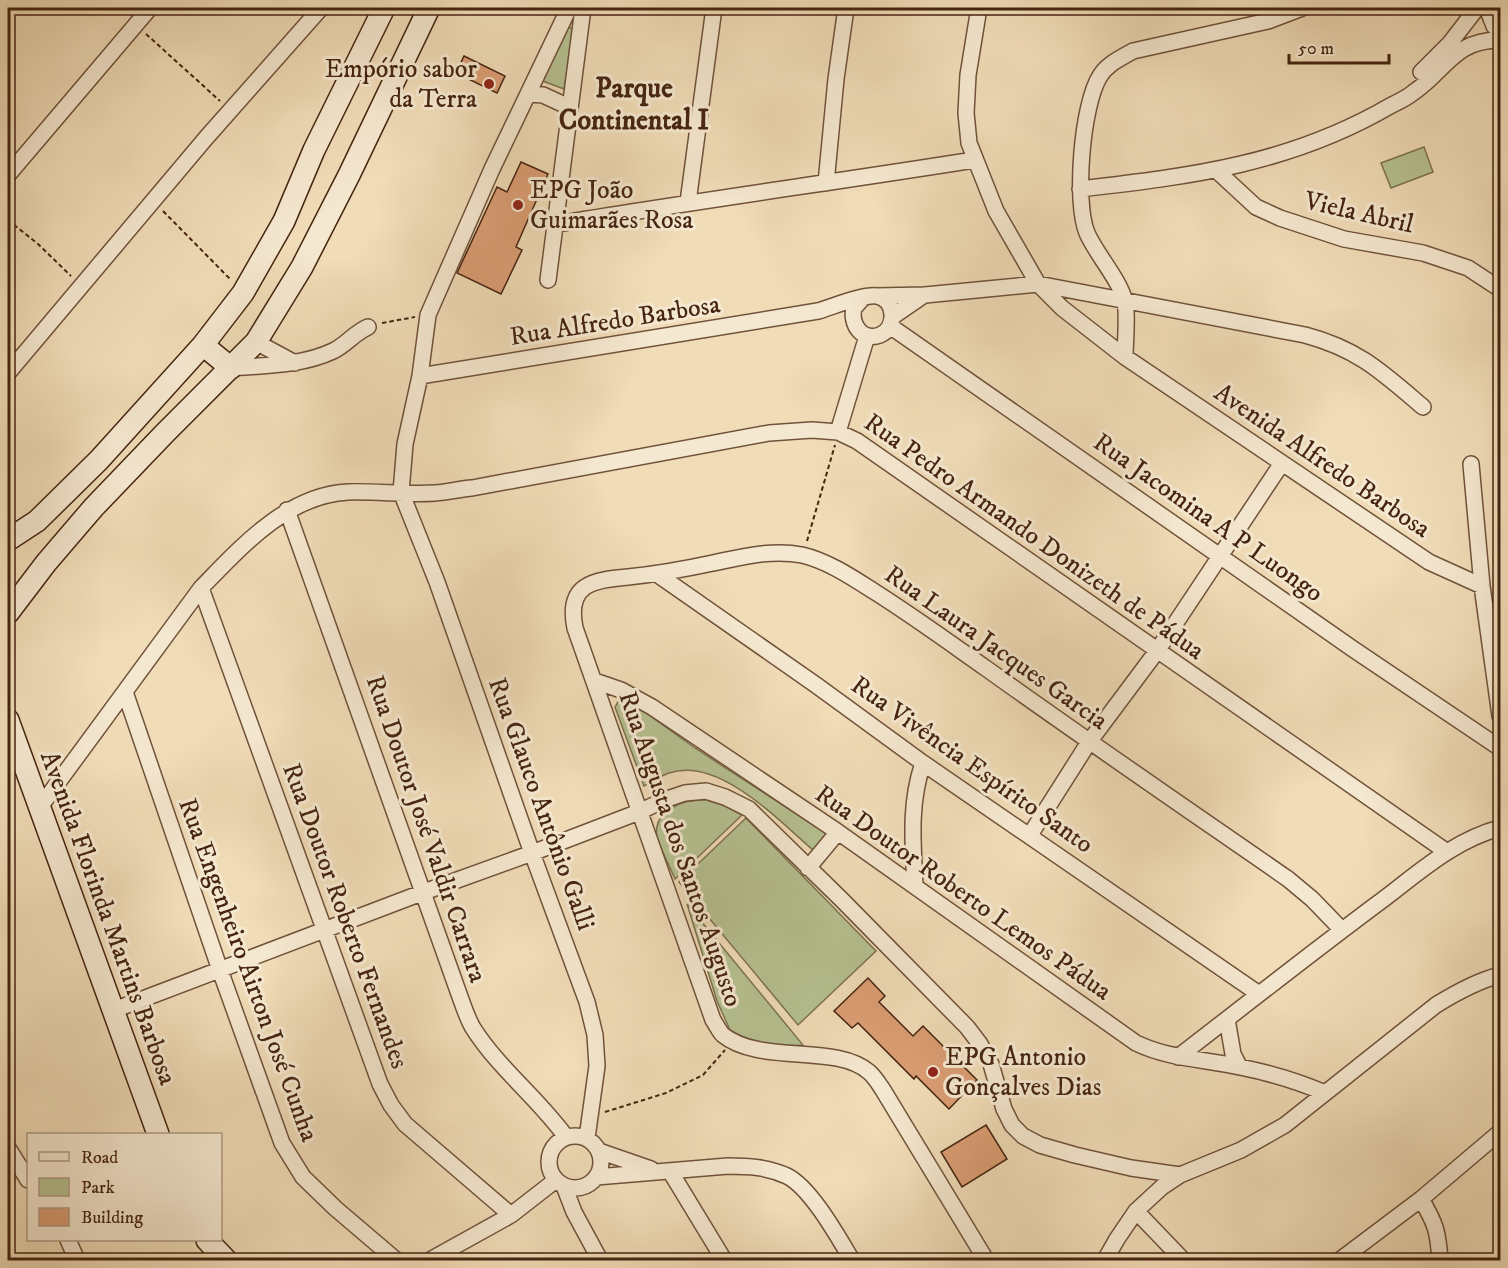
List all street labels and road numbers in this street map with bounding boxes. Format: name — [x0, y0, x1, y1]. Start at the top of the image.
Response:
street label: Viela Abril — [1300, 184, 1417, 242]
street label: Rua Alfredo Barbosa — [507, 288, 723, 354]
street label: Avenida Alfredo Barbosa — [1207, 376, 1437, 546]
street label: Rua Pedro Armando Donizeth de Pádua — [857, 406, 1211, 668]
street label: Rua Jacomina A P Luongo — [1087, 426, 1329, 610]
street label: Rua Laura Jacques Garcia — [878, 558, 1114, 738]
street label: Rua Vivência Espírito Santo — [844, 669, 1100, 861]
street label: Rua Doutor José Valdir Carrara — [358, 671, 494, 987]
street label: Rua Glauco Antônio Galli — [480, 673, 602, 935]
street label: Rua Augusta dos Santos Augusto — [610, 687, 750, 1011]
street label: Avenida Florinda Martins Barbosa — [32, 747, 184, 1089]
street label: Rua Doutor Roberto Fernandes — [274, 759, 416, 1073]
street label: Rua Doutor Roberto Lemos Pádua — [808, 778, 1118, 1008]
street label: Rua Engenheiro Airton José Cunha — [170, 794, 326, 1146]

